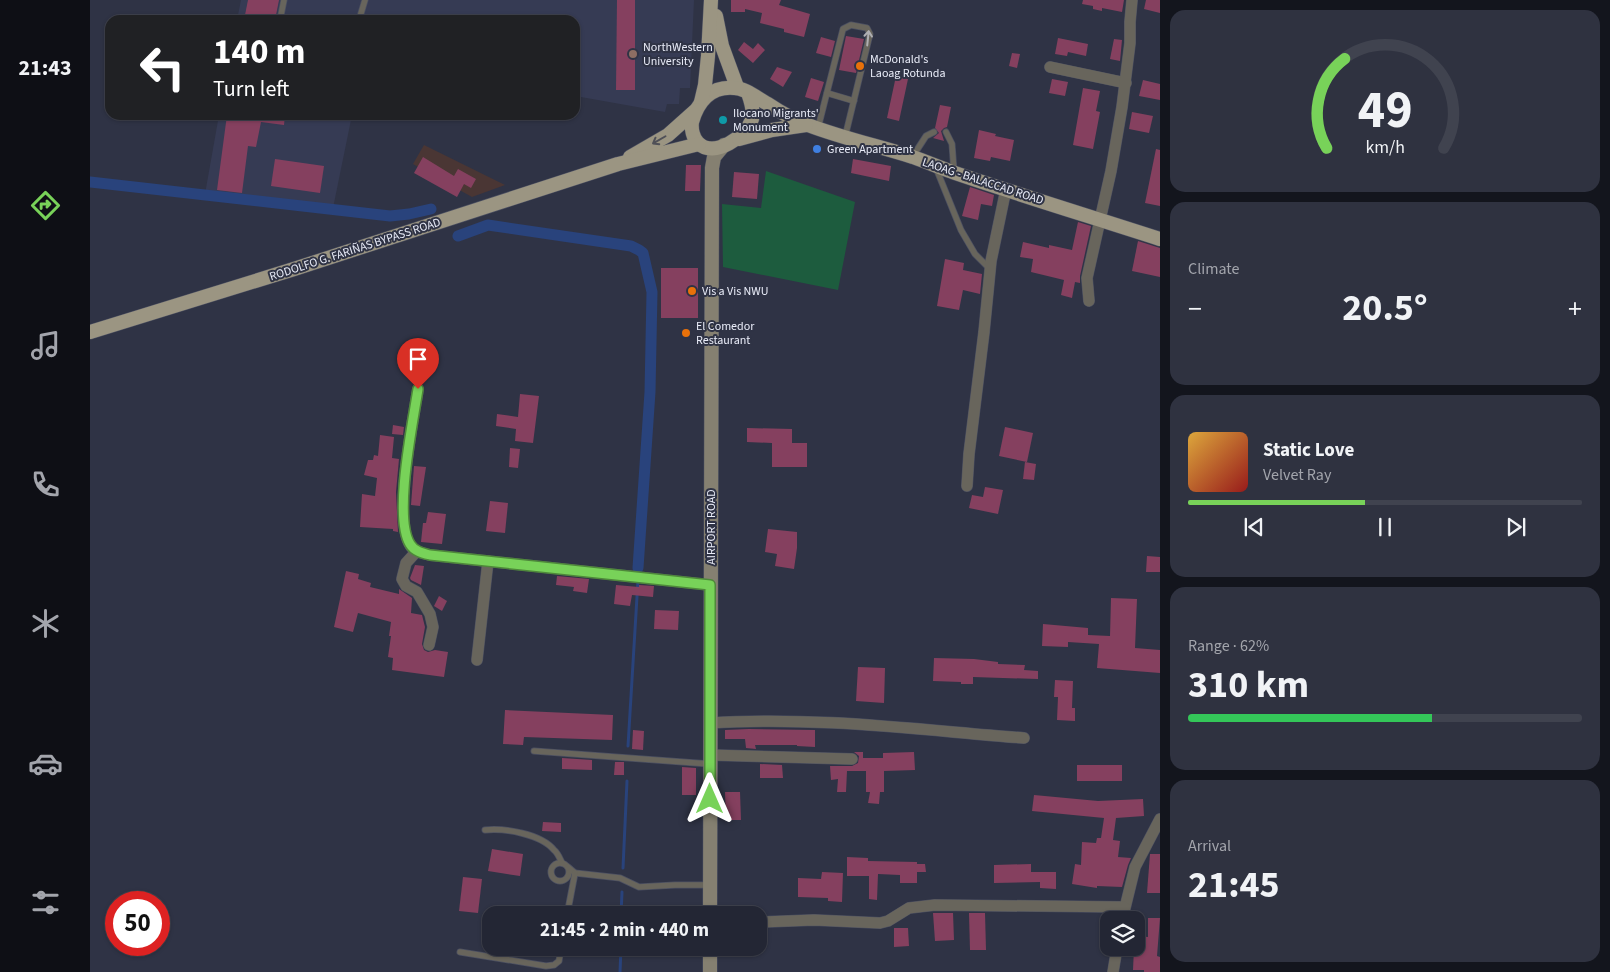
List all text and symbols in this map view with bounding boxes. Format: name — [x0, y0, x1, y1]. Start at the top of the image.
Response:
text: 140 m — [213, 27, 305, 77]
one-way arrow — [863, 31, 873, 47]
icon: left — [130, 35, 195, 100]
place label: NorthWestern University — [643, 39, 713, 70]
marker: NorthWestern University — [627, 48, 639, 60]
place label: McDonald's Laoag Rotunda — [870, 51, 946, 82]
text: 21:43 — [18, 52, 72, 84]
marker: McDonald's Laoag Rotunda — [854, 60, 866, 72]
text: Turn left — [213, 73, 289, 105]
text: 49 — [1358, 74, 1412, 148]
place label: Ilocano Migrants' Monument — [733, 105, 819, 136]
marker: Ilocano Migrants' Monument — [717, 114, 729, 126]
one-way arrow — [652, 135, 667, 145]
text: km/h — [1365, 135, 1405, 160]
place label: Green Apartment — [827, 141, 913, 158]
marker: Green Apartment — [811, 143, 823, 155]
street label: LAOAG - BALACCAD ROAD — [920, 154, 1046, 209]
icon: directions — [28, 188, 63, 223]
street label: RODOLFO G. FARIÑAS BYPASS ROAD — [267, 214, 443, 285]
text: Climate — [1188, 258, 1239, 280]
text: 20.5° — [1342, 281, 1428, 335]
place label: Vis a Vis NWU — [702, 283, 769, 300]
marker: Vis a Vis NWU — [686, 285, 698, 297]
text: − — [1188, 289, 1202, 329]
text: + — [1568, 289, 1582, 329]
place label: El Comedor Restaurant — [696, 318, 755, 349]
marker: El Comedor Restaurant — [680, 327, 692, 339]
icon: music — [28, 328, 63, 363]
pin — [397, 338, 439, 389]
icon: arrive — [404, 345, 432, 373]
text: Static Love — [1263, 437, 1354, 464]
text: Velvet Ray — [1263, 464, 1331, 486]
icon: phone — [28, 467, 63, 502]
street label: AIRPORT ROAD — [703, 489, 720, 565]
icon: previous — [1240, 513, 1268, 541]
icon: pause — [1371, 513, 1399, 541]
icon: next — [1502, 513, 1530, 541]
icon: climate — [28, 606, 63, 641]
text: Range · 62% — [1188, 635, 1269, 657]
text: 310 km — [1188, 658, 1309, 712]
icon: car — [28, 746, 63, 781]
position arrow — [683, 772, 735, 824]
text: Arrival — [1188, 835, 1231, 857]
text: 21:45 — [1188, 858, 1280, 912]
icon: filters — [28, 885, 63, 920]
speed limit sign: 50 — [105, 891, 170, 956]
map controls — [1100, 911, 1145, 956]
button: layers — [1100, 911, 1145, 956]
text: 21:45 · 2 min · 440 m — [540, 917, 709, 944]

